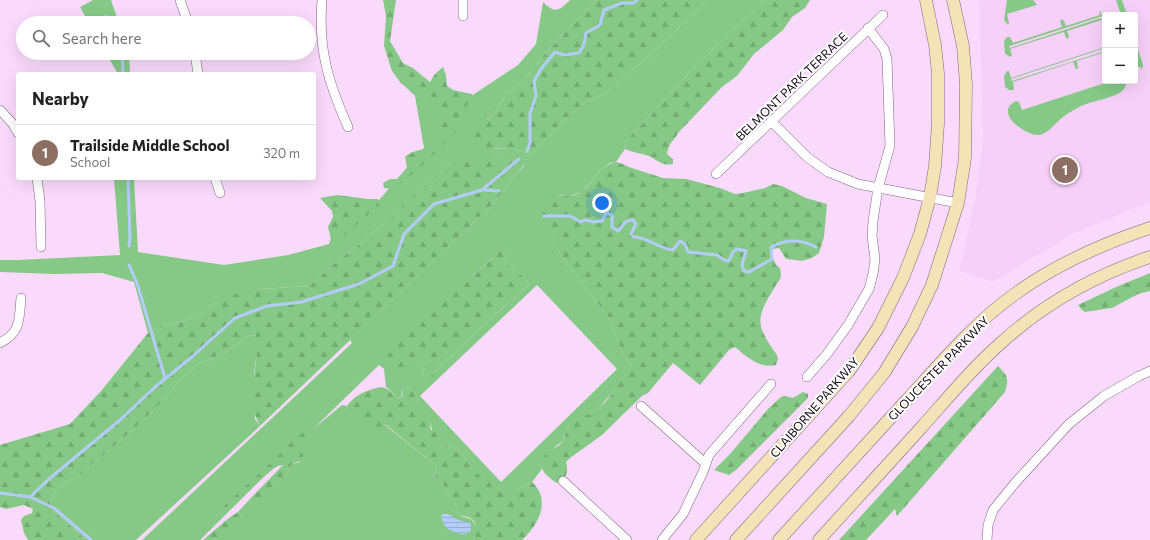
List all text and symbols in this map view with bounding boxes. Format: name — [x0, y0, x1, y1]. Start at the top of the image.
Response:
map controls — [1102, 12, 1138, 84]
button: + — [1102, 12, 1138, 48]
search box — [16, 16, 316, 60]
icon: search — [30, 27, 52, 49]
text: Search here — [62, 29, 141, 47]
street label: BELMONT PARK TERRACE — [732, 29, 850, 143]
button: − — [1102, 48, 1138, 84]
text: Nearby — [32, 88, 89, 109]
text: Trailside Middle School — [70, 136, 230, 154]
text: 1 — [42, 145, 48, 161]
text: 320 m — [263, 145, 300, 161]
text: School — [70, 154, 110, 170]
pin: 1 — [1052, 155, 1078, 185]
your location — [592, 193, 612, 213]
street label: GLOUCESTER PARKWAY — [885, 313, 991, 423]
street label: CLAIBORNE PARKWAY — [767, 354, 862, 460]

